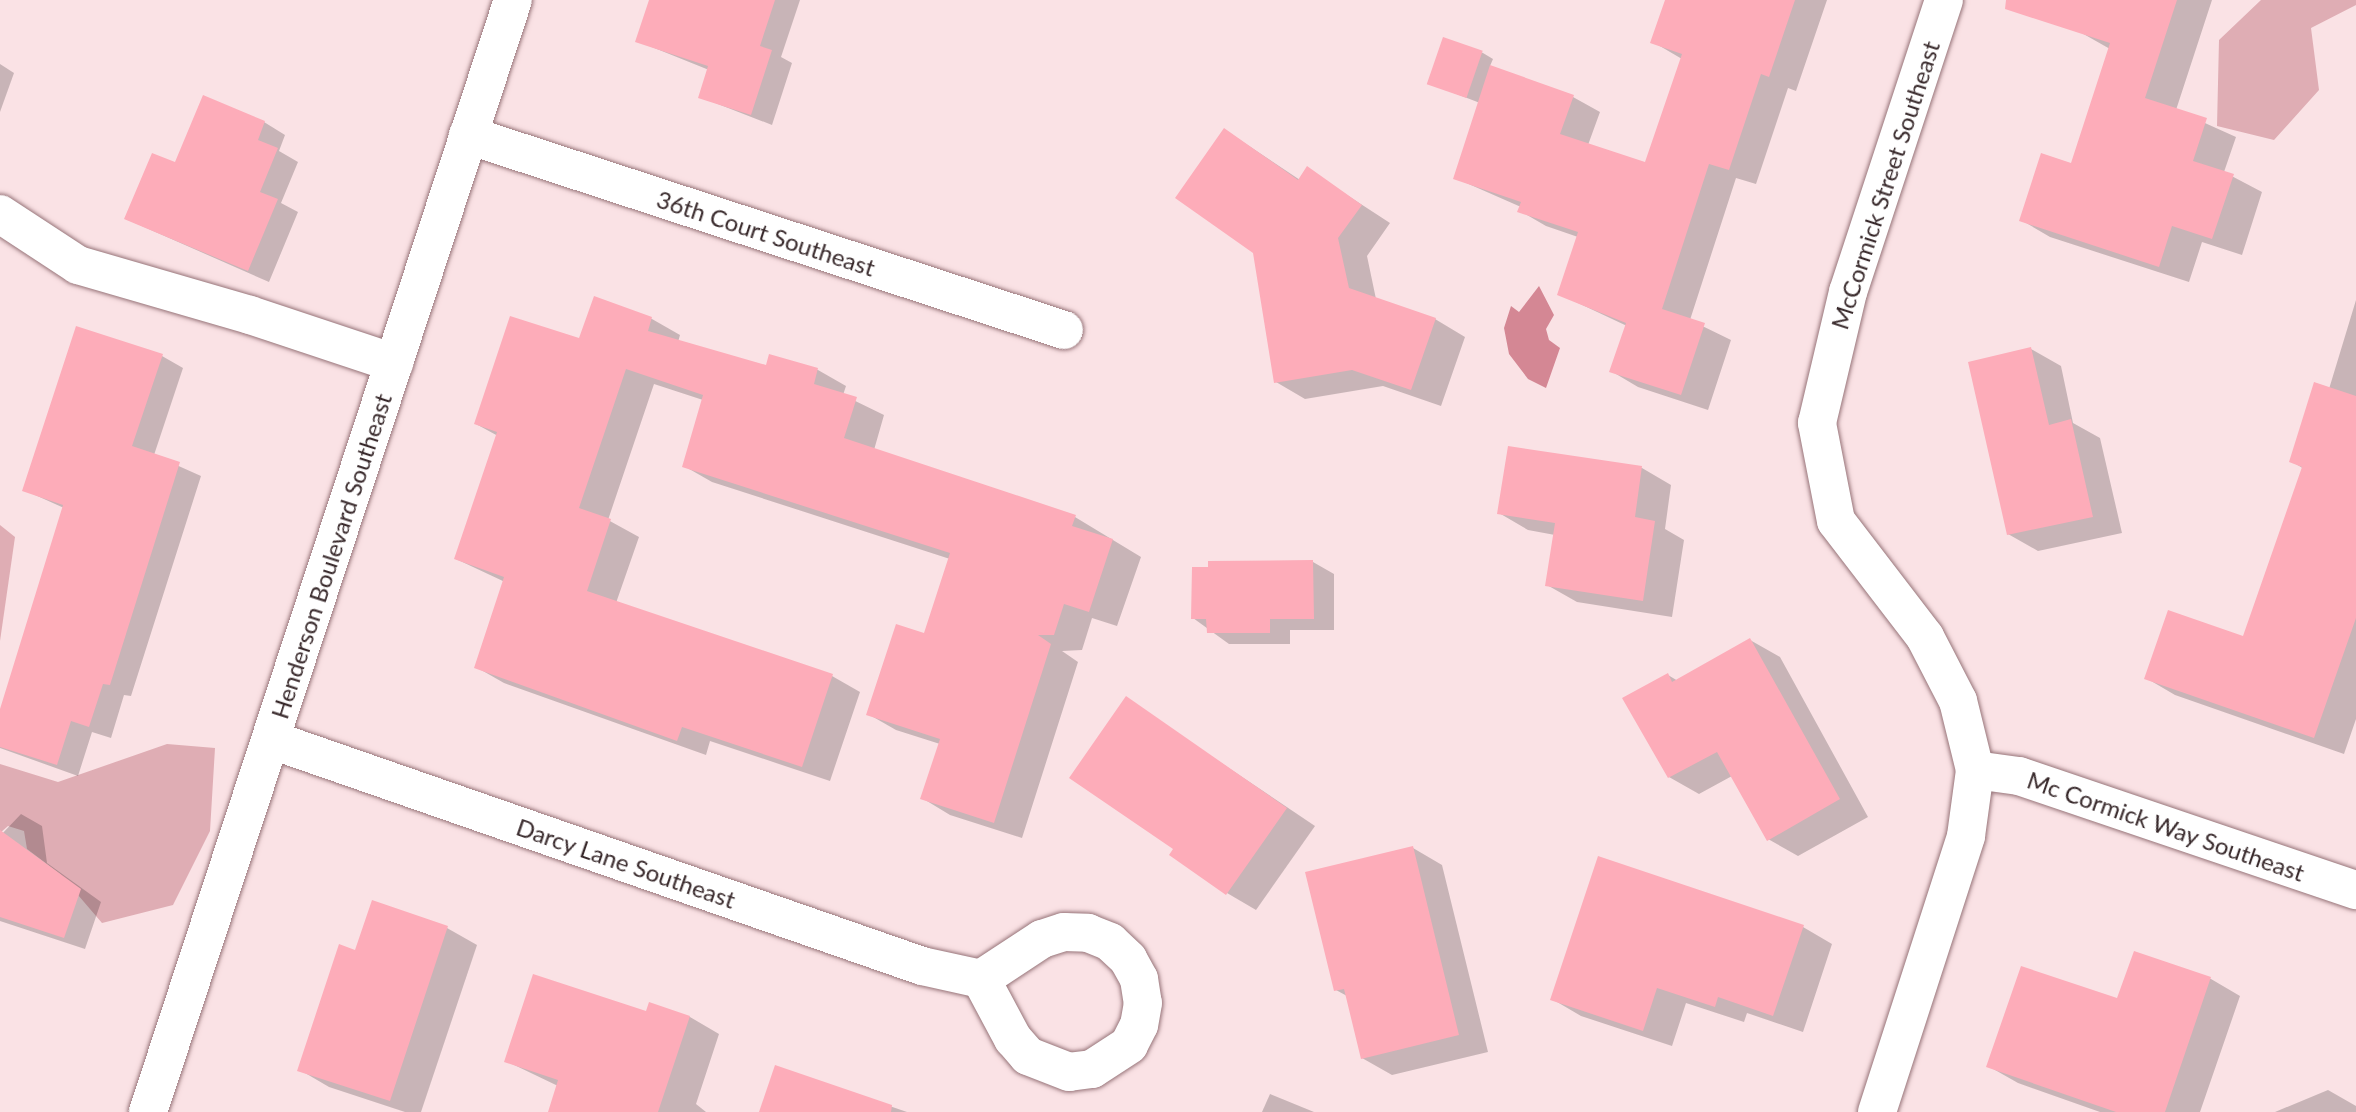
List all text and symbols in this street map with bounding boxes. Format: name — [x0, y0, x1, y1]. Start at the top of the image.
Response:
street label: McCormick Street Southeast — [1825, 37, 1945, 333]
street label: 36th Court Southeast — [653, 184, 879, 282]
street label: Henderson Boulevard Southeast — [265, 390, 397, 722]
street label: Mc Cormick Way Southeast — [2023, 765, 2309, 887]
street label: Darcy Lane Southeast — [513, 812, 739, 914]

